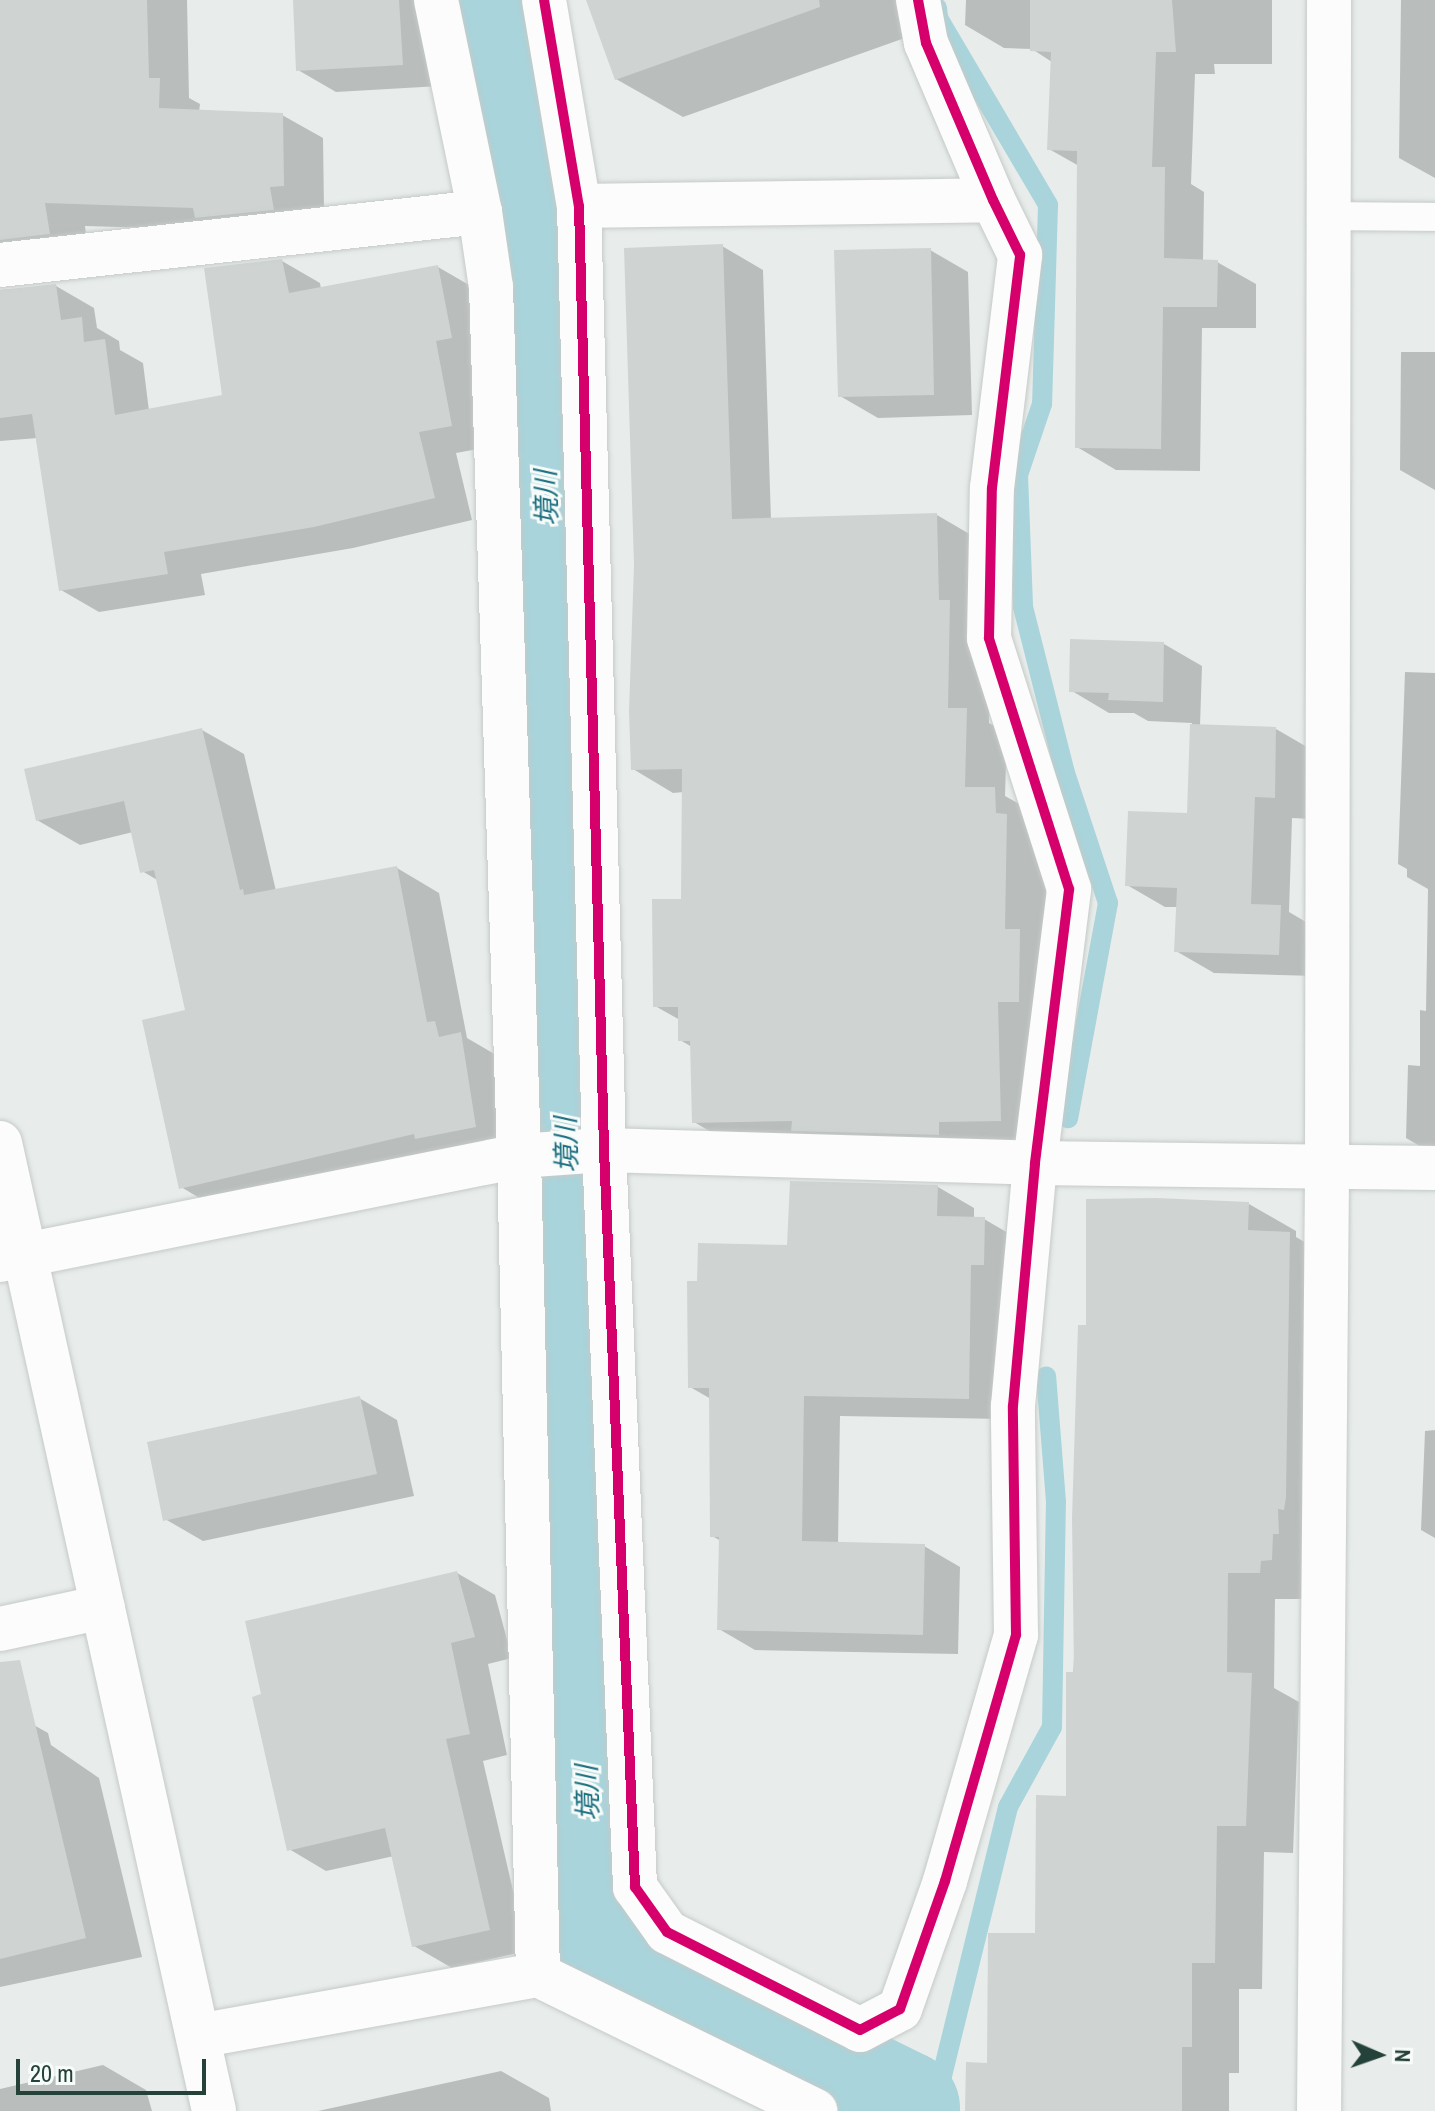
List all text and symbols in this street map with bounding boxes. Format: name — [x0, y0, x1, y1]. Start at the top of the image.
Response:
water label: 境川 — [528, 469, 564, 527]
water label: 境川 — [548, 1116, 584, 1174]
water label: 境川 — [569, 1764, 605, 1822]
north arrow — [1339, 2015, 1419, 2095]
scale bar — [20, 2043, 210, 2093]
text: N — [1388, 2049, 1418, 2063]
text: 20 m — [30, 2057, 74, 2089]

